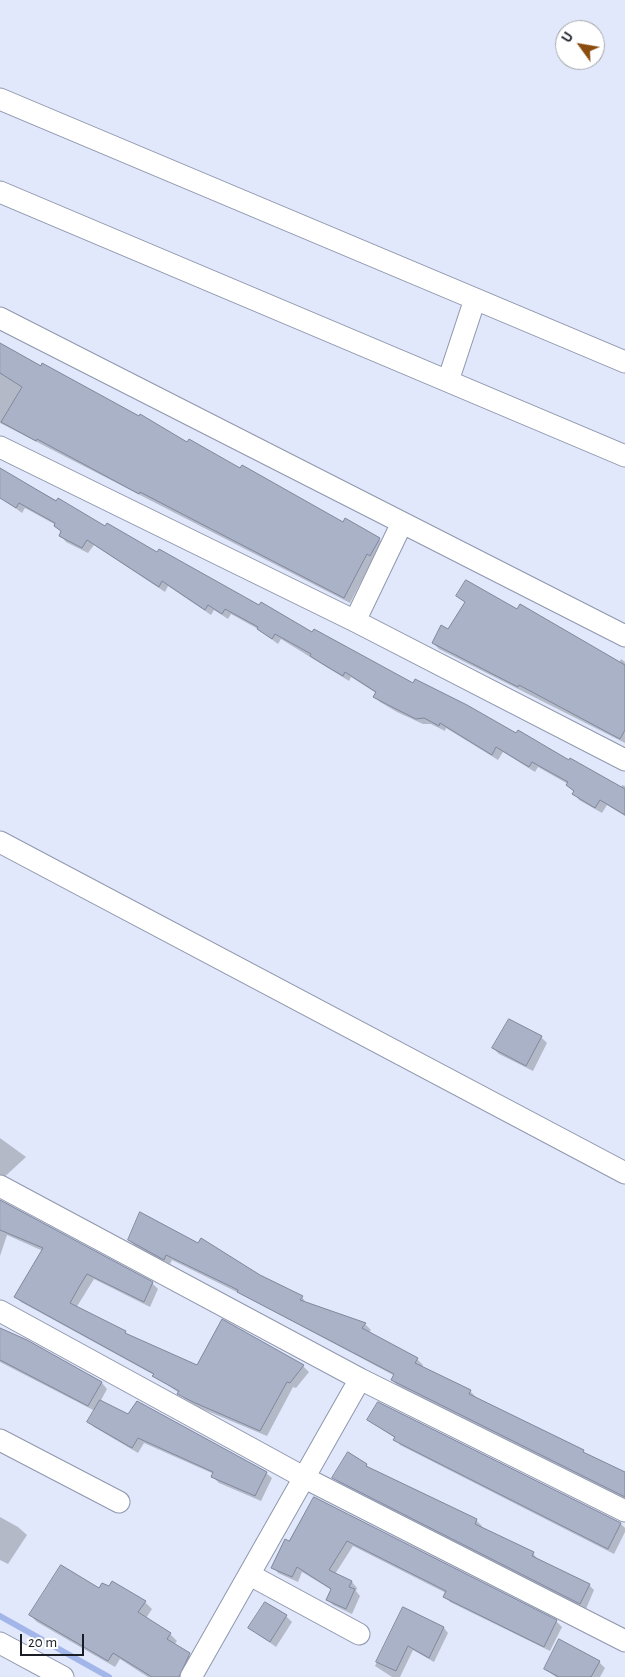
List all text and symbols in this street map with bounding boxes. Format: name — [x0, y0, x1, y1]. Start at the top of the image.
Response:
north arrow — [555, 20, 605, 70]
text: U — [560, 30, 576, 45]
scale bar — [22, 1624, 86, 1656]
text: 20 m — [28, 1635, 57, 1650]

